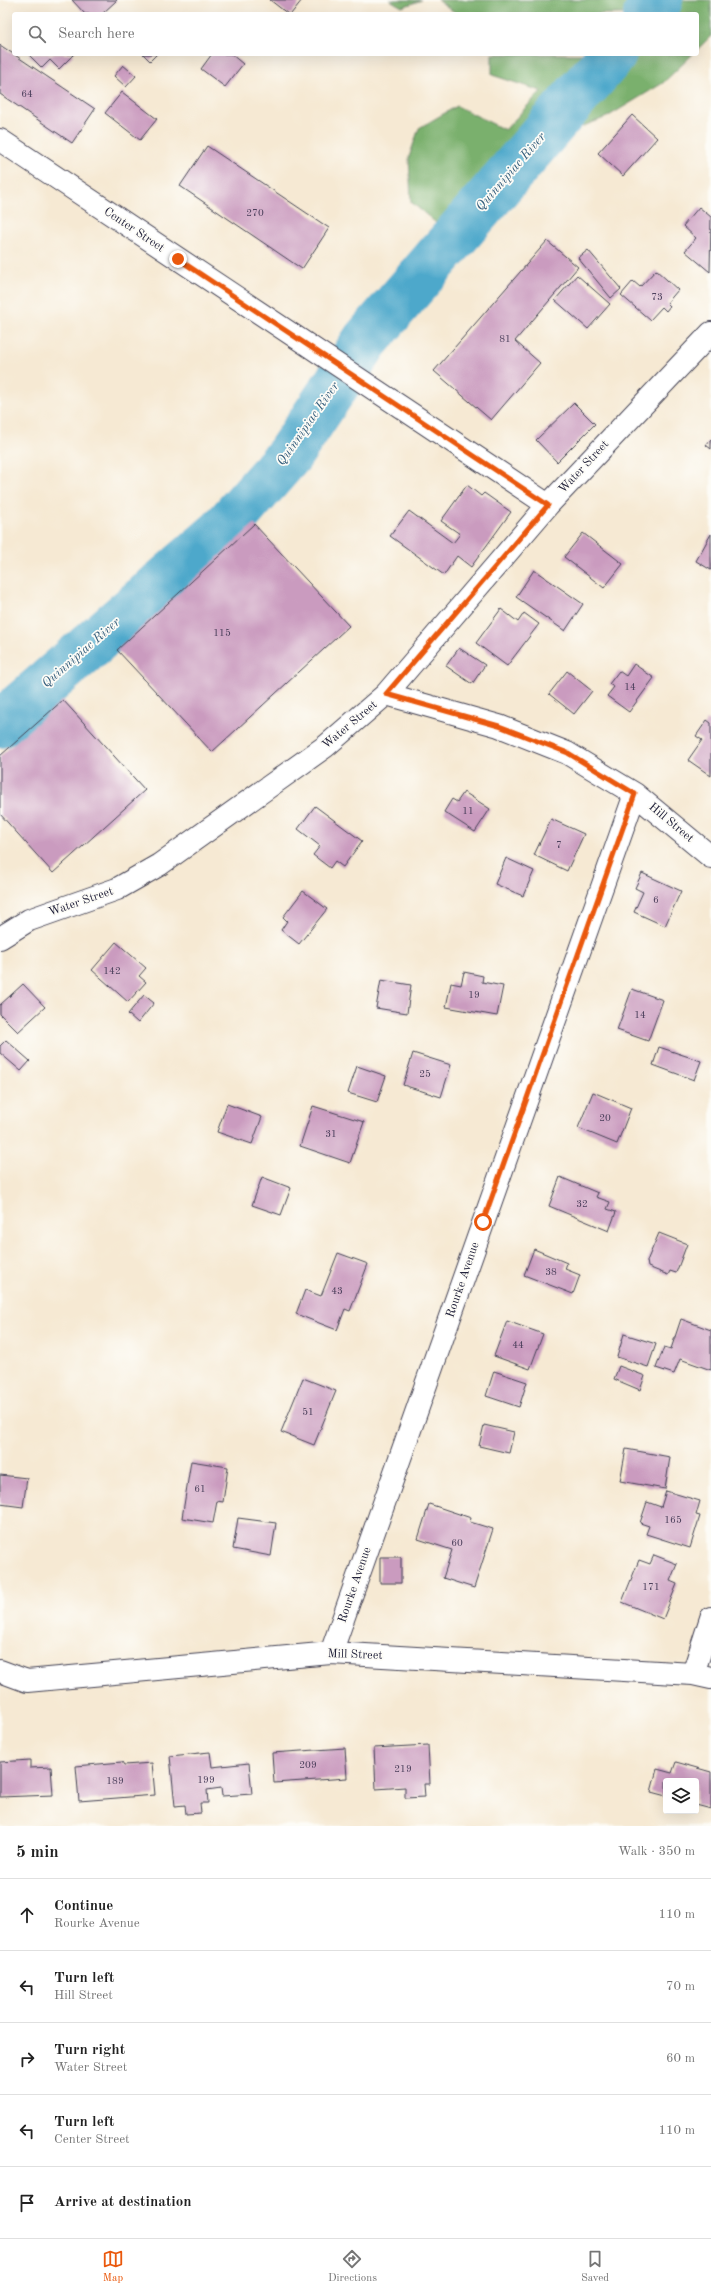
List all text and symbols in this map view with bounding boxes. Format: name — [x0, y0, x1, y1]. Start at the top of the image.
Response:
search box — [12, 12, 699, 56]
icon: search — [26, 23, 48, 45]
text: Search here — [58, 27, 135, 42]
house number: 64 — [21, 89, 33, 99]
water label: Quinnipiac River — [474, 130, 548, 213]
street label: Center Street — [102, 205, 166, 255]
house number: 270 — [246, 208, 264, 218]
route end — [169, 250, 187, 268]
house number: 73 — [651, 292, 663, 302]
house number: 81 — [499, 334, 511, 344]
water label: Quinnipiac River — [274, 380, 342, 468]
street label: Water Street — [557, 438, 611, 496]
water label: Quinnipiac River — [40, 616, 123, 690]
house number: 115 — [213, 628, 231, 638]
house number: 14 — [624, 682, 636, 692]
street label: Water Street — [320, 699, 380, 751]
street label: Hill Street — [646, 801, 696, 845]
house number: 11 — [462, 806, 474, 816]
house number: 7 — [556, 840, 562, 850]
street label: Water Street — [47, 885, 115, 919]
house number: 6 — [653, 895, 659, 905]
house number: 142 — [103, 966, 121, 976]
house number: 19 — [468, 990, 480, 1000]
house number: 14 — [634, 1010, 646, 1020]
house number: 25 — [419, 1069, 431, 1079]
house number: 20 — [599, 1113, 611, 1123]
house number: 31 — [325, 1129, 337, 1139]
house number: 32 — [576, 1199, 588, 1209]
route start — [474, 1213, 492, 1231]
street label: Rourke Avenue — [444, 1240, 482, 1319]
house number: 38 — [545, 1267, 557, 1277]
house number: 43 — [331, 1286, 343, 1296]
house number: 44 — [512, 1340, 524, 1350]
house number: 51 — [302, 1407, 314, 1417]
house number: 61 — [194, 1484, 206, 1494]
house number: 165 — [664, 1515, 682, 1525]
house number: 60 — [451, 1538, 463, 1548]
street label: Rourke Avenue — [336, 1545, 374, 1624]
house number: 171 — [642, 1582, 660, 1592]
street label: Mill Street — [327, 1648, 383, 1662]
house number: 209 — [299, 1760, 317, 1770]
house number: 219 — [394, 1764, 412, 1774]
house number: 199 — [197, 1775, 215, 1785]
house number: 189 — [106, 1776, 124, 1786]
map controls — [663, 1778, 699, 1814]
button: layers — [663, 1778, 699, 1814]
text: 5 min — [16, 1844, 59, 1861]
text: Walk · 350 m — [618, 1845, 695, 1858]
text: Continue — [54, 1899, 113, 1914]
icon: ahead — [16, 1904, 38, 1926]
text: 110 m — [658, 1908, 695, 1921]
text: Rourke Avenue — [54, 1917, 140, 1930]
text: Turn left — [54, 1971, 114, 1986]
icon: left — [16, 1976, 38, 1998]
text: 70 m — [666, 1980, 695, 1993]
text: Hill Street — [54, 1989, 113, 2002]
text: Turn right — [54, 2043, 125, 2058]
icon: right — [16, 2048, 38, 2070]
text: 60 m — [666, 2052, 695, 2065]
text: Water Street — [54, 2061, 127, 2074]
text: Turn left — [54, 2115, 114, 2130]
icon: left — [16, 2120, 38, 2142]
text: 110 m — [658, 2124, 695, 2137]
text: Center Street — [54, 2133, 130, 2146]
icon: arrive — [16, 2192, 38, 2214]
text: Arrive at destination — [54, 2195, 192, 2210]
tab: Map — [102, 2248, 124, 2286]
tab: Directions — [328, 2248, 377, 2286]
tab: Saved — [581, 2248, 609, 2286]

